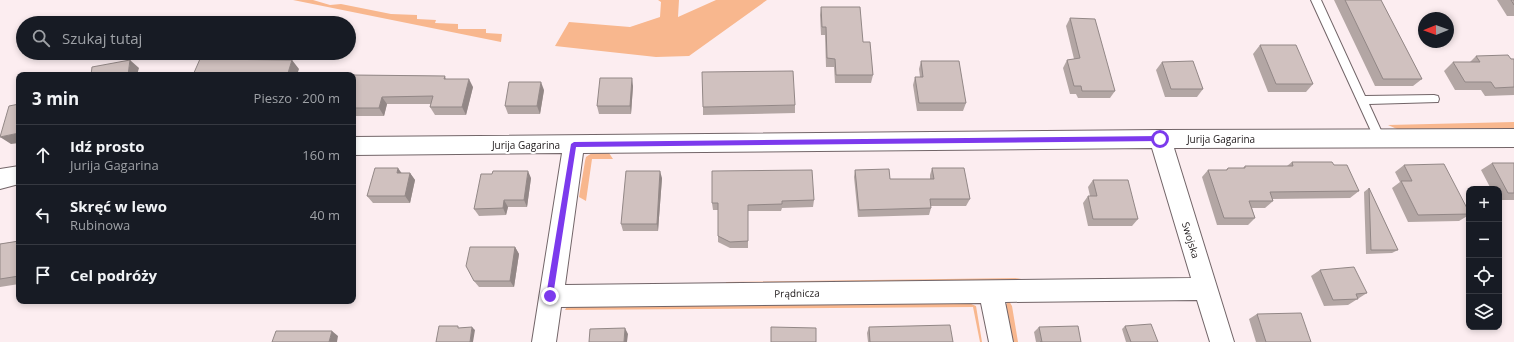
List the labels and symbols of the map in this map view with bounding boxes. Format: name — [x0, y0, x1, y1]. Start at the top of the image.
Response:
north arrow — [1418, 12, 1454, 48]
route start — [1151, 130, 1169, 148]
street label: Jurija Gagarina — [1186, 132, 1255, 146]
street label: Jurija Gagarina — [491, 138, 560, 152]
street label: Swojska — [1179, 220, 1203, 260]
street label: Prądnicza — [774, 286, 820, 300]
route end — [541, 287, 559, 305]

